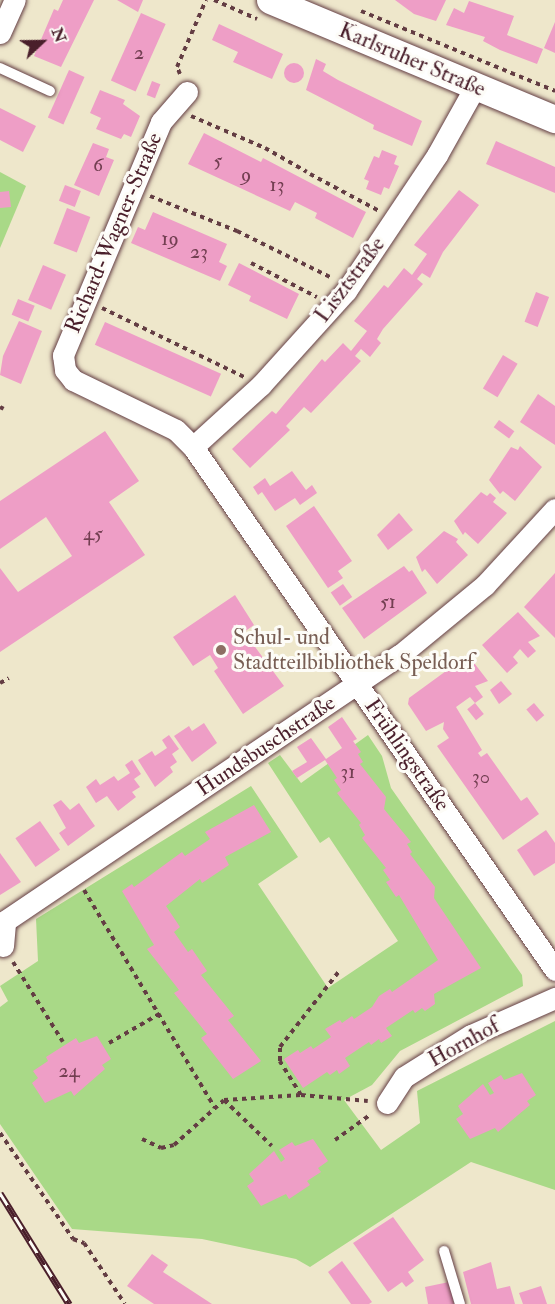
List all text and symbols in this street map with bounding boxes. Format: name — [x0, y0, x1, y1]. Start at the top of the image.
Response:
north arrow — [12, 12, 72, 72]
street label: Karlsruher Straße — [335, 17, 489, 103]
text: N — [47, 25, 71, 46]
house number: 2 — [134, 40, 144, 64]
street label: Richard-Wagner-Straße — [60, 129, 168, 337]
house number: 5 — [214, 148, 222, 172]
house number: 6 — [93, 152, 103, 176]
house number: 9 — [241, 162, 251, 186]
house number: 13 — [270, 172, 284, 196]
house number: 19 — [161, 226, 179, 250]
street label: Lisztstraße — [309, 232, 391, 328]
house number: 23 — [190, 239, 208, 263]
house number: 45 — [83, 521, 103, 545]
house number: 51 — [380, 589, 396, 613]
place label: Schul- und Stadtteilbibliothek Speldorf — [233, 624, 474, 676]
marker: Schul- und Stadtteilbibliothek Speldorf — [214, 643, 228, 657]
street label: Hundsbuschstraße — [192, 690, 340, 802]
street label: Frühlingstraße — [359, 694, 455, 816]
house number: 31 — [341, 759, 355, 783]
house number: 30 — [472, 764, 490, 788]
street label: Hornhof — [424, 1013, 504, 1073]
house number: 24 — [59, 1058, 79, 1082]

